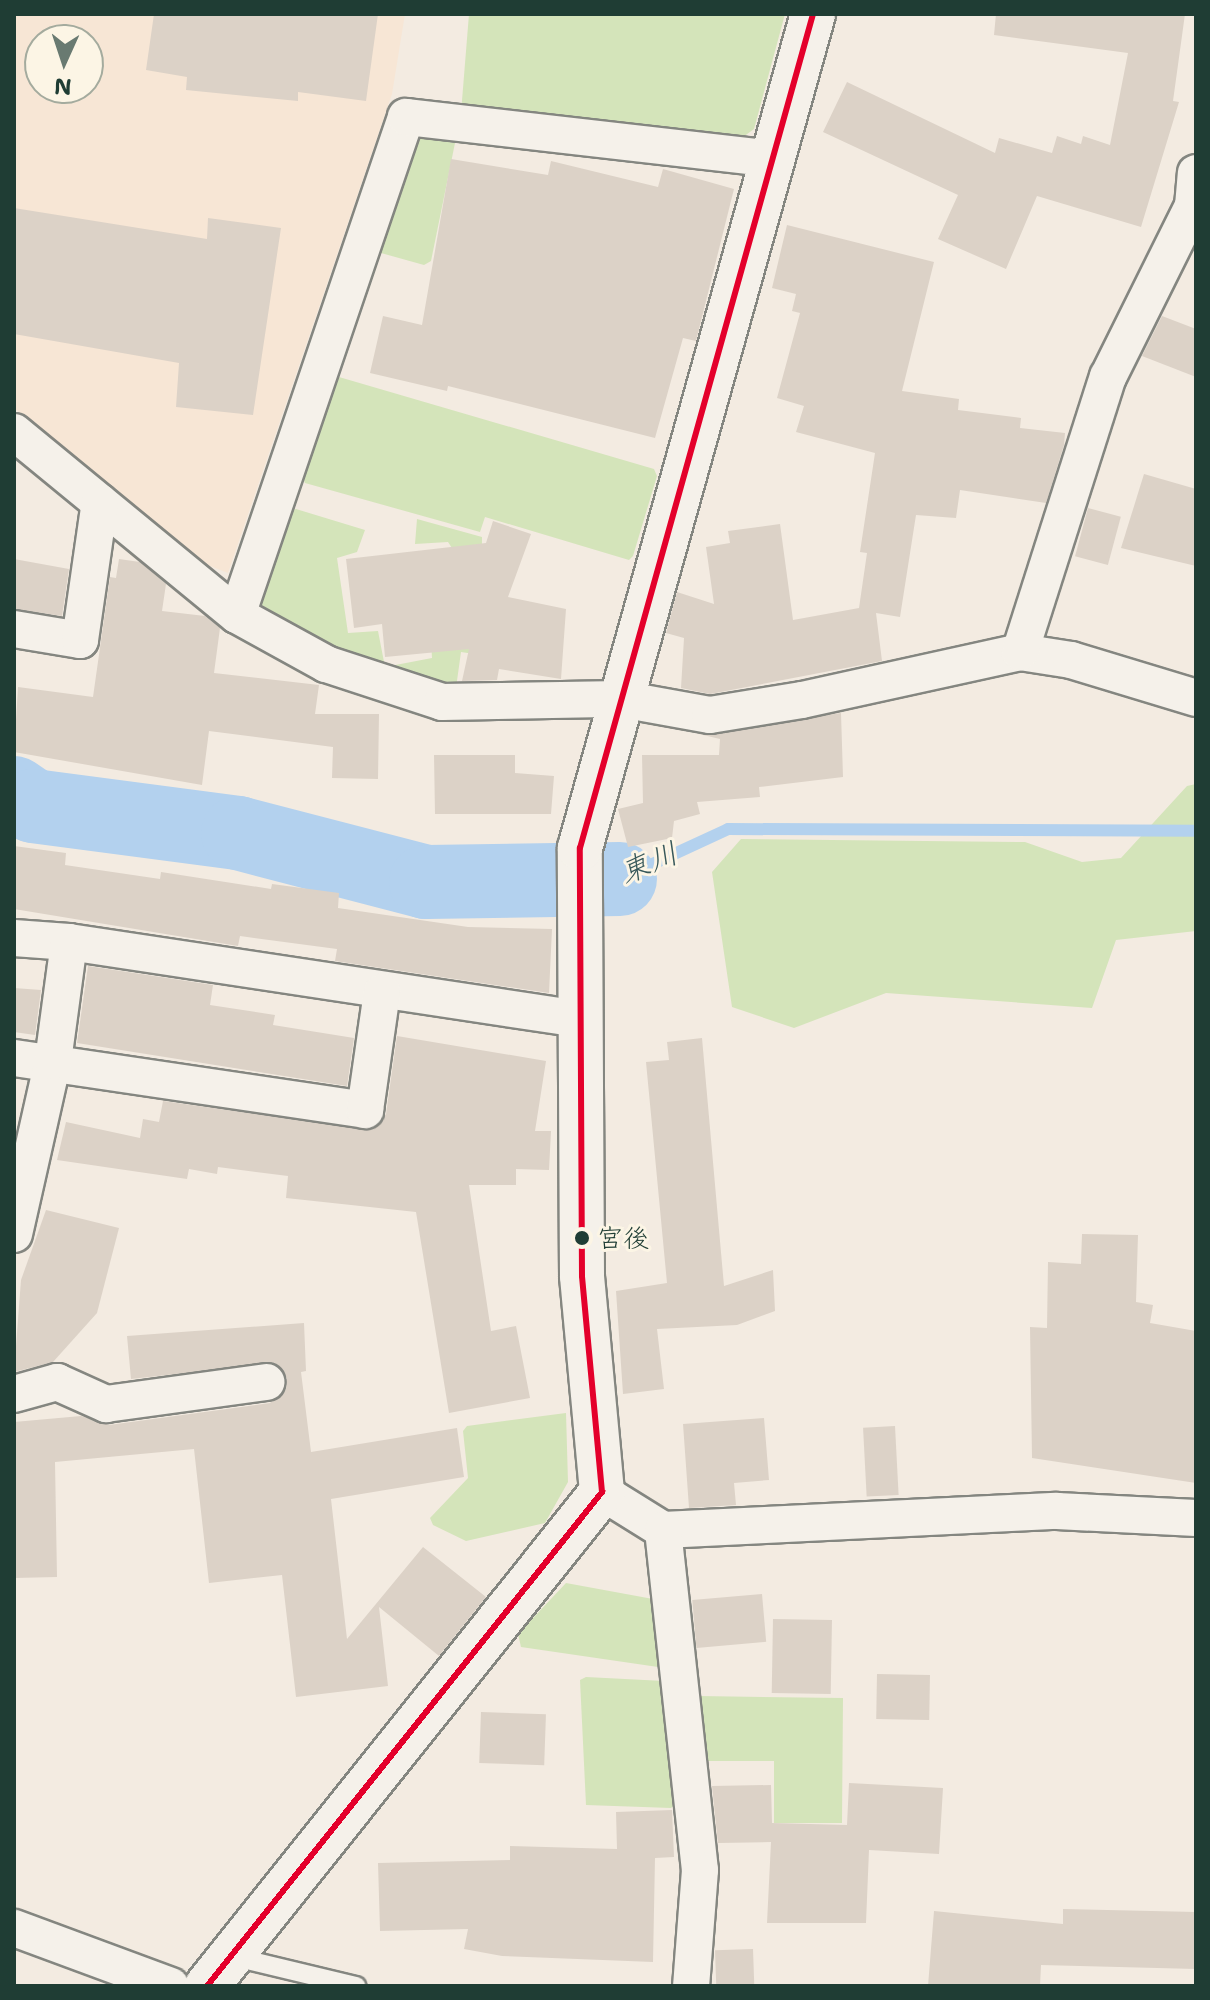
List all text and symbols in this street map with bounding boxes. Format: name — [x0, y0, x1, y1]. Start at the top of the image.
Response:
north arrow — [24, 24, 104, 104]
text: N — [53, 72, 72, 101]
water label: 東川 — [614, 835, 684, 891]
place label: 宮後 — [597, 1222, 649, 1254]
marker: 宮後 — [574, 1230, 590, 1246]

